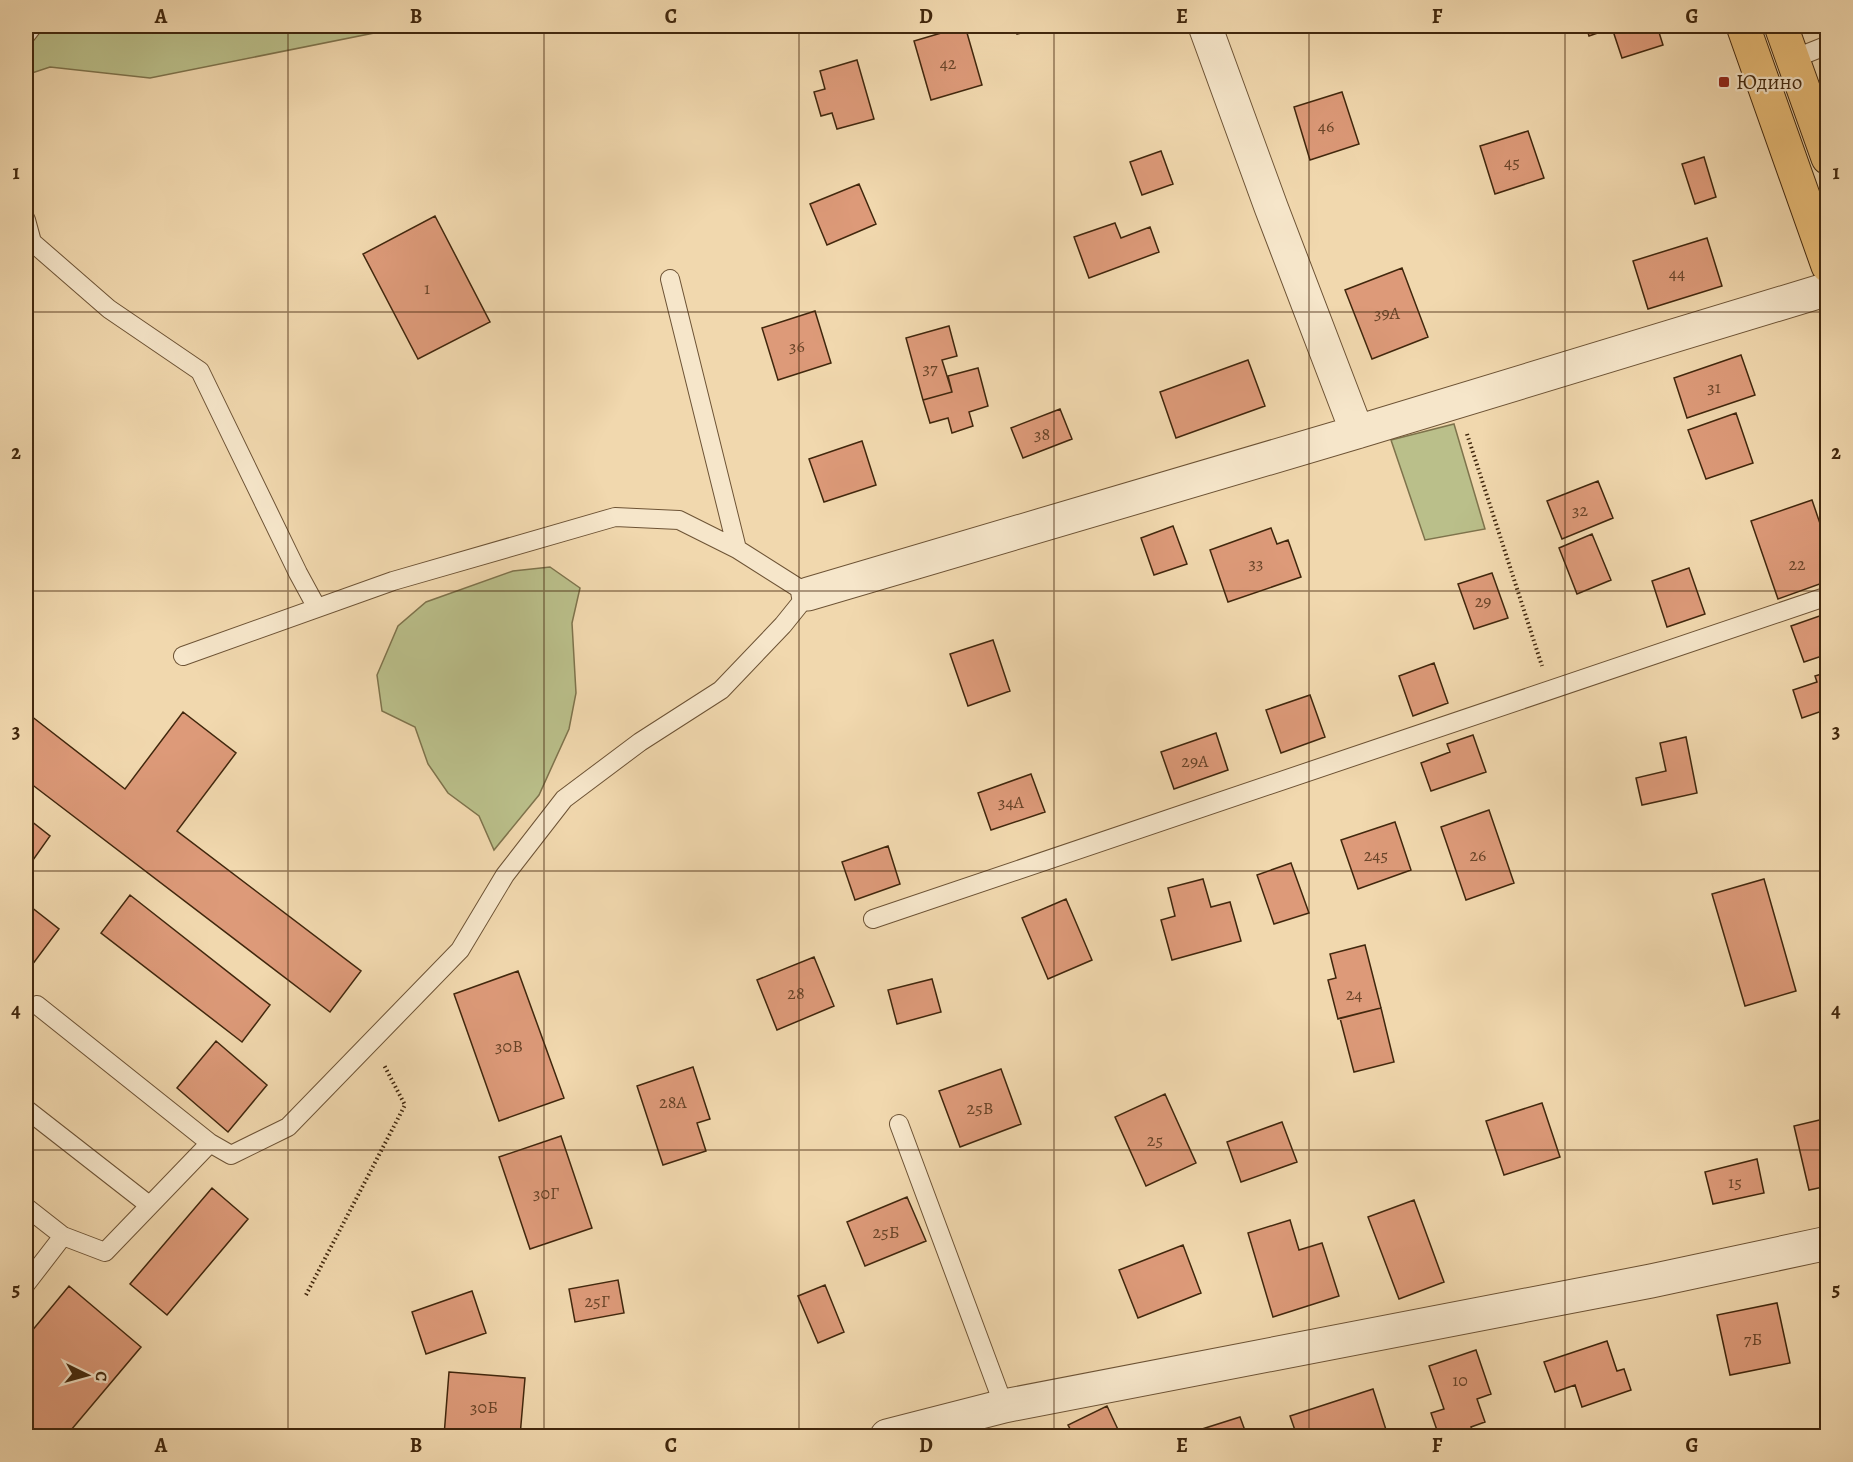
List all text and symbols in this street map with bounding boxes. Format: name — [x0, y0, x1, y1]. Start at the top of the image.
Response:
text: A — [154, 3, 168, 30]
text: B — [410, 3, 422, 30]
text: C — [665, 3, 677, 30]
text: D — [919, 3, 933, 30]
text: E — [1176, 3, 1188, 30]
text: F — [1432, 3, 1443, 30]
text: G — [1685, 3, 1699, 30]
house number: 42 — [940, 51, 957, 75]
place label: Юдино — [1736, 68, 1802, 96]
marker: Юдино — [1717, 75, 1731, 89]
house number: 46 — [1318, 114, 1334, 138]
house number: 45 — [1504, 150, 1520, 174]
text: 1 — [12, 159, 20, 186]
text: 1 — [1832, 159, 1840, 186]
house number: 44 — [1669, 261, 1685, 285]
house number: 1 — [424, 276, 430, 300]
house number: 39А — [1374, 301, 1401, 325]
house number: 36 — [789, 334, 805, 358]
house number: 37 — [922, 356, 938, 380]
house number: 31 — [1707, 375, 1721, 399]
house number: 38 — [1034, 422, 1050, 446]
text: 2 — [11, 439, 21, 466]
text: 2 — [1831, 439, 1841, 466]
house number: 32 — [1572, 498, 1588, 522]
house number: 33 — [1249, 551, 1263, 575]
house number: 22 — [1788, 552, 1806, 576]
house number: 29 — [1475, 589, 1491, 613]
text: 3 — [12, 718, 20, 745]
text: 3 — [1832, 718, 1840, 745]
house number: 29А — [1181, 749, 1209, 773]
house number: 34А — [998, 790, 1025, 814]
house number: 245 — [1364, 843, 1388, 867]
house number: 26 — [1470, 843, 1486, 867]
house number: 28 — [787, 981, 805, 1005]
house number: 24 — [1346, 982, 1362, 1006]
text: 4 — [11, 997, 21, 1024]
text: 4 — [1831, 997, 1841, 1024]
house number: 30В — [495, 1034, 523, 1058]
house number: 28А — [659, 1090, 687, 1114]
house number: 25В — [966, 1096, 994, 1120]
house number: 25 — [1147, 1128, 1163, 1152]
house number: 15 — [1728, 1170, 1742, 1194]
house number: 30Г — [533, 1181, 559, 1205]
house number: 25Б — [872, 1220, 900, 1244]
text: 5 — [12, 1276, 20, 1303]
text: 5 — [1832, 1276, 1840, 1303]
house number: 25Г — [584, 1289, 610, 1313]
house number: 7Б — [1744, 1327, 1762, 1351]
north arrow — [57, 1345, 117, 1405]
house number: 10 — [1452, 1368, 1468, 1392]
text: С — [90, 1370, 112, 1382]
house number: 30Б — [470, 1395, 498, 1419]
text: A — [154, 1432, 168, 1459]
text: B — [410, 1432, 422, 1459]
text: C — [665, 1432, 677, 1459]
text: D — [919, 1432, 933, 1459]
text: E — [1176, 1432, 1188, 1459]
text: F — [1432, 1432, 1443, 1459]
text: G — [1685, 1432, 1699, 1459]

